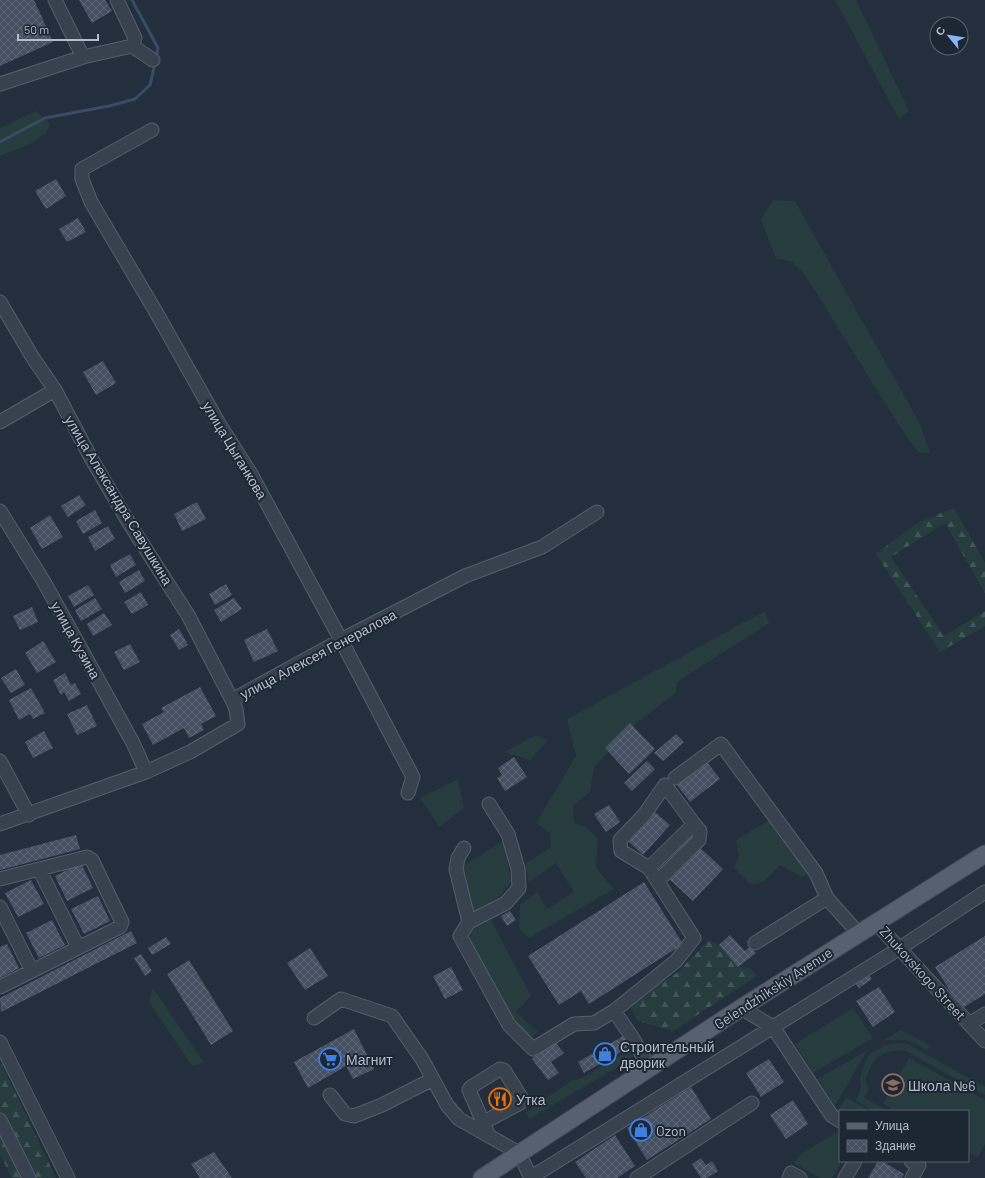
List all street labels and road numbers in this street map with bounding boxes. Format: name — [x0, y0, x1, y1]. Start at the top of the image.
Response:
street label: улица Цыганкова — [199, 398, 271, 502]
street label: улица Александра Савушкина — [62, 412, 177, 588]
street label: улица Кузина — [48, 598, 104, 682]
street label: улица Алексея Генералова — [237, 605, 399, 703]
street label: Zhukovskogo Street — [876, 923, 970, 1023]
street label: Gelendzhikskiy Avenue — [711, 944, 835, 1032]

